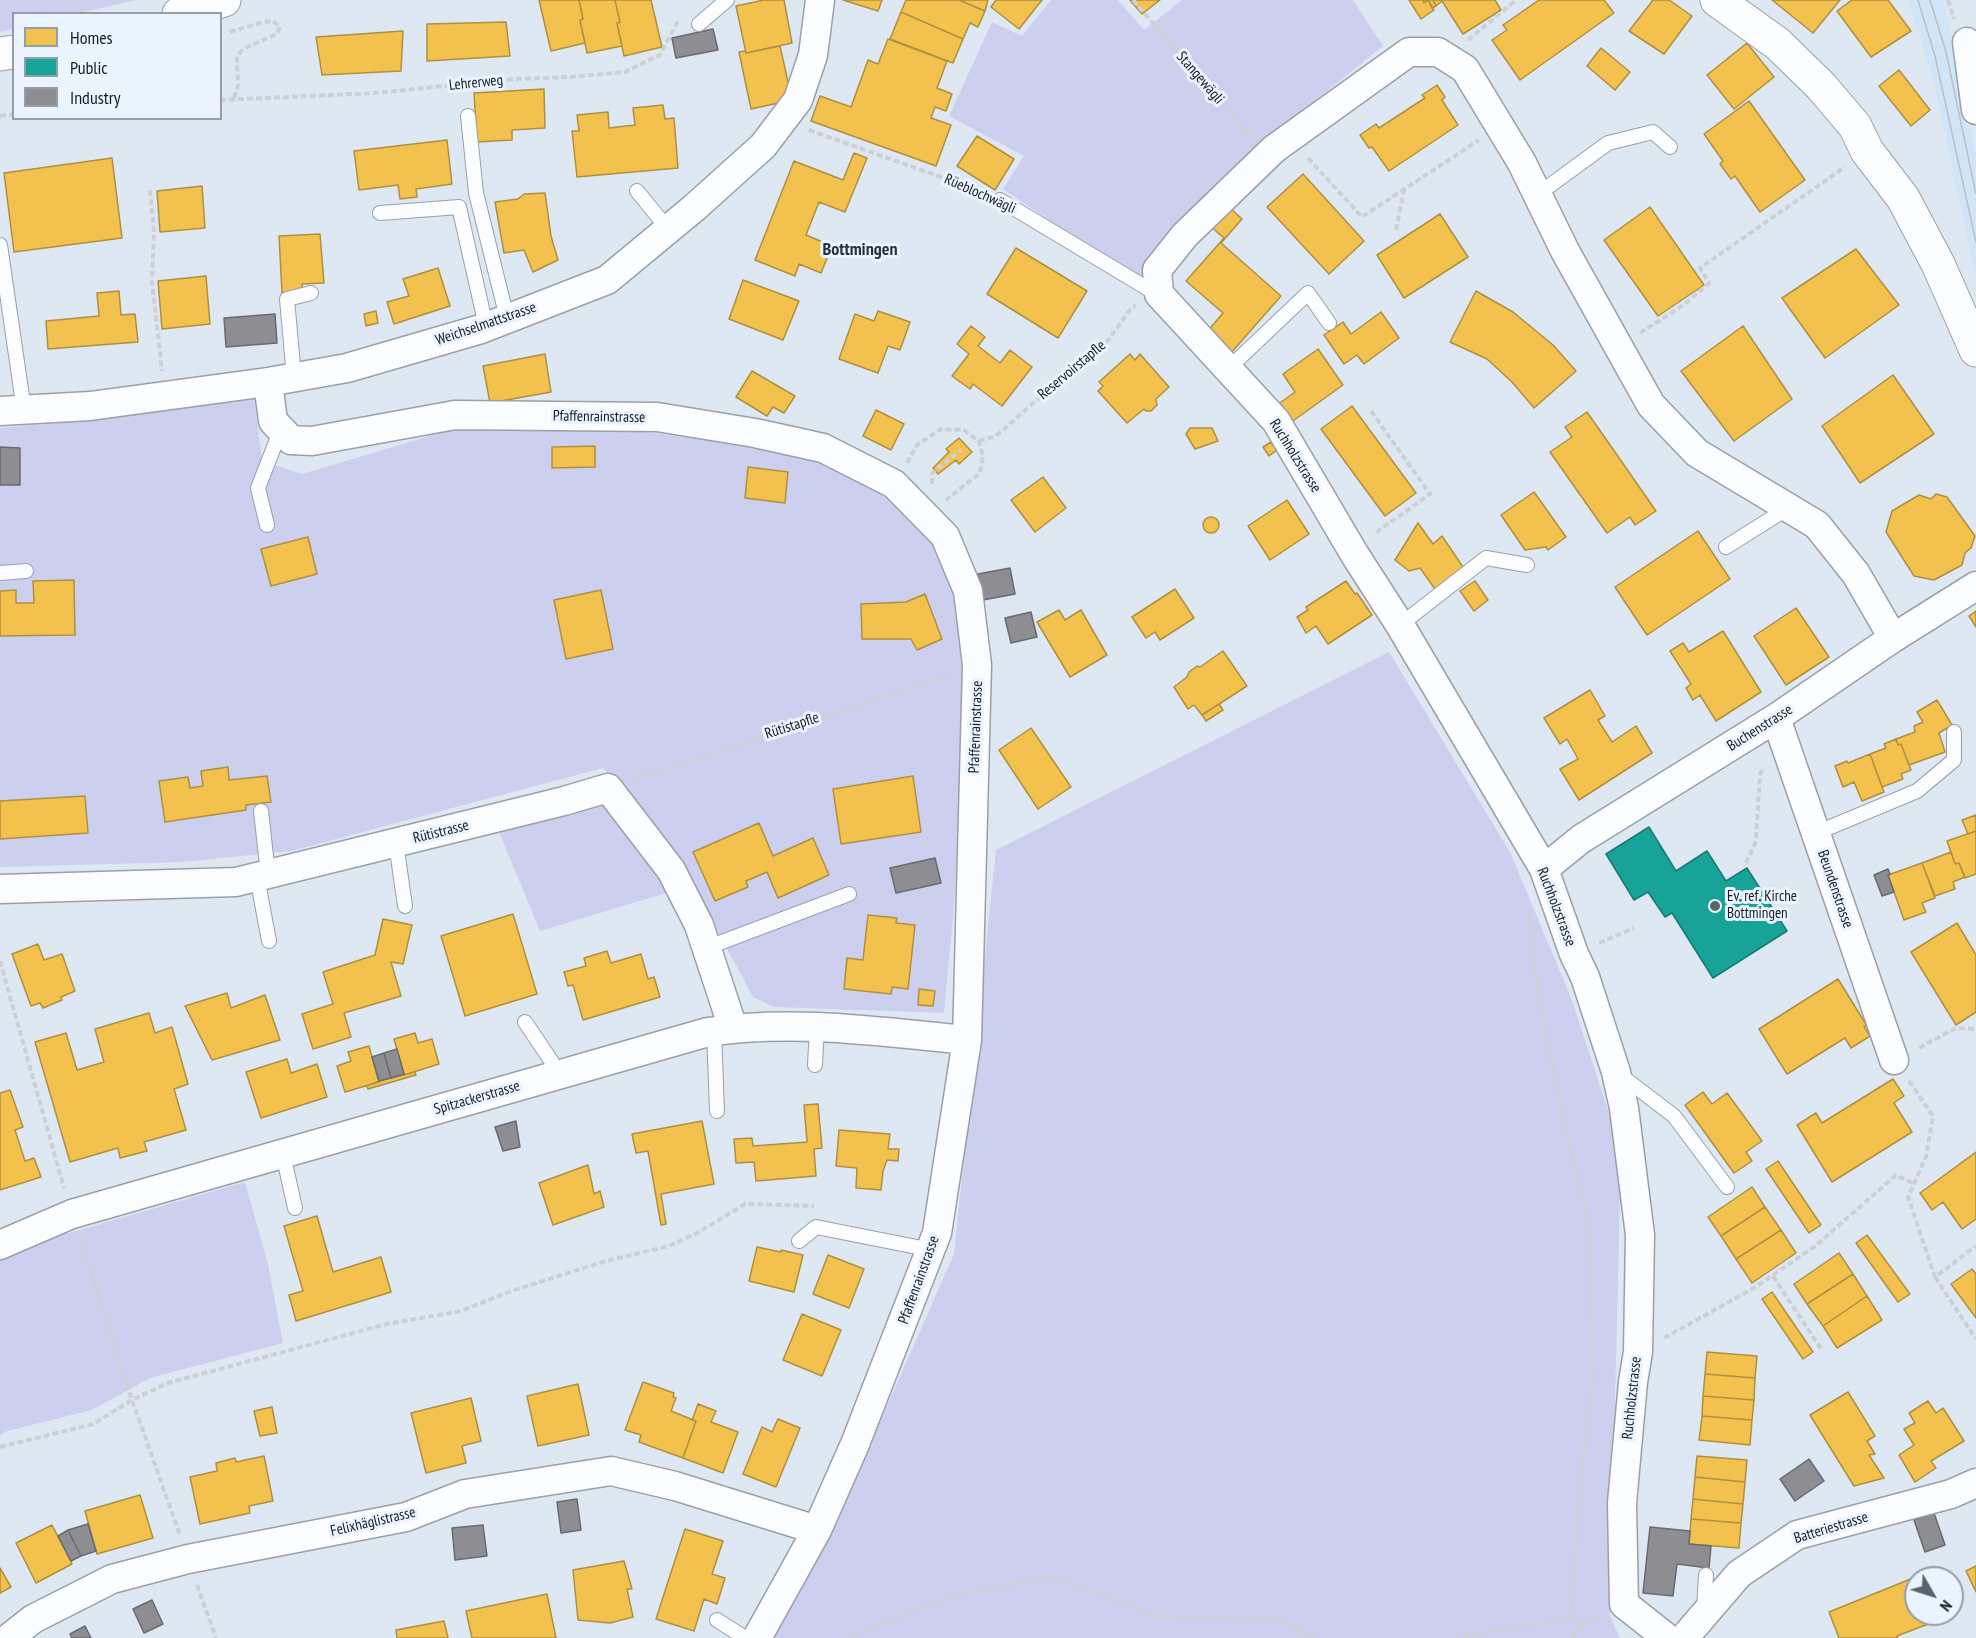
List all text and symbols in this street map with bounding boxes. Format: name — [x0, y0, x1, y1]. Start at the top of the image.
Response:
legend — [12, 12, 222, 120]
text: Homes — [70, 26, 113, 49]
street label: Stangewägli — [1172, 48, 1228, 108]
text: Public — [70, 56, 108, 79]
street label: Lehrerweg — [448, 71, 504, 95]
text: Industry — [70, 86, 120, 109]
street label: Rüeblochwägli — [941, 170, 1019, 218]
district label: Bottmingen — [822, 239, 898, 261]
street label: Weichselmattstrasse — [433, 298, 539, 350]
street label: Reservoirstapfle — [1035, 336, 1109, 404]
street label: Pfaffenrainstrasse — [553, 407, 645, 427]
street label: Ruchholzstrasse — [1265, 416, 1325, 496]
street label: Pfaffenrainstrasse — [965, 680, 987, 774]
street label: Buchenstrasse — [1724, 701, 1796, 755]
street label: Rütistapfle — [763, 709, 821, 743]
street label: Rütistrasse — [411, 816, 471, 848]
street label: Beundenstrasse — [1813, 848, 1857, 930]
street label: Ruchholzstrasse — [1533, 865, 1579, 949]
place label: Ev. ref. Kirche Bottmingen — [1727, 888, 1797, 923]
marker: Ev. ref. Kirche Bottmingen — [1708, 899, 1722, 913]
street label: Spitzackerstrasse — [432, 1077, 522, 1119]
street label: Pfaffenrainstrasse — [895, 1233, 943, 1327]
street label: Ruchholzstrasse — [1619, 1356, 1645, 1440]
street label: Felixhäglistrasse — [329, 1503, 417, 1541]
street label: Batteriestrasse — [1792, 1508, 1870, 1548]
north arrow — [1904, 1566, 1964, 1626]
text: N — [1936, 1596, 1957, 1616]

